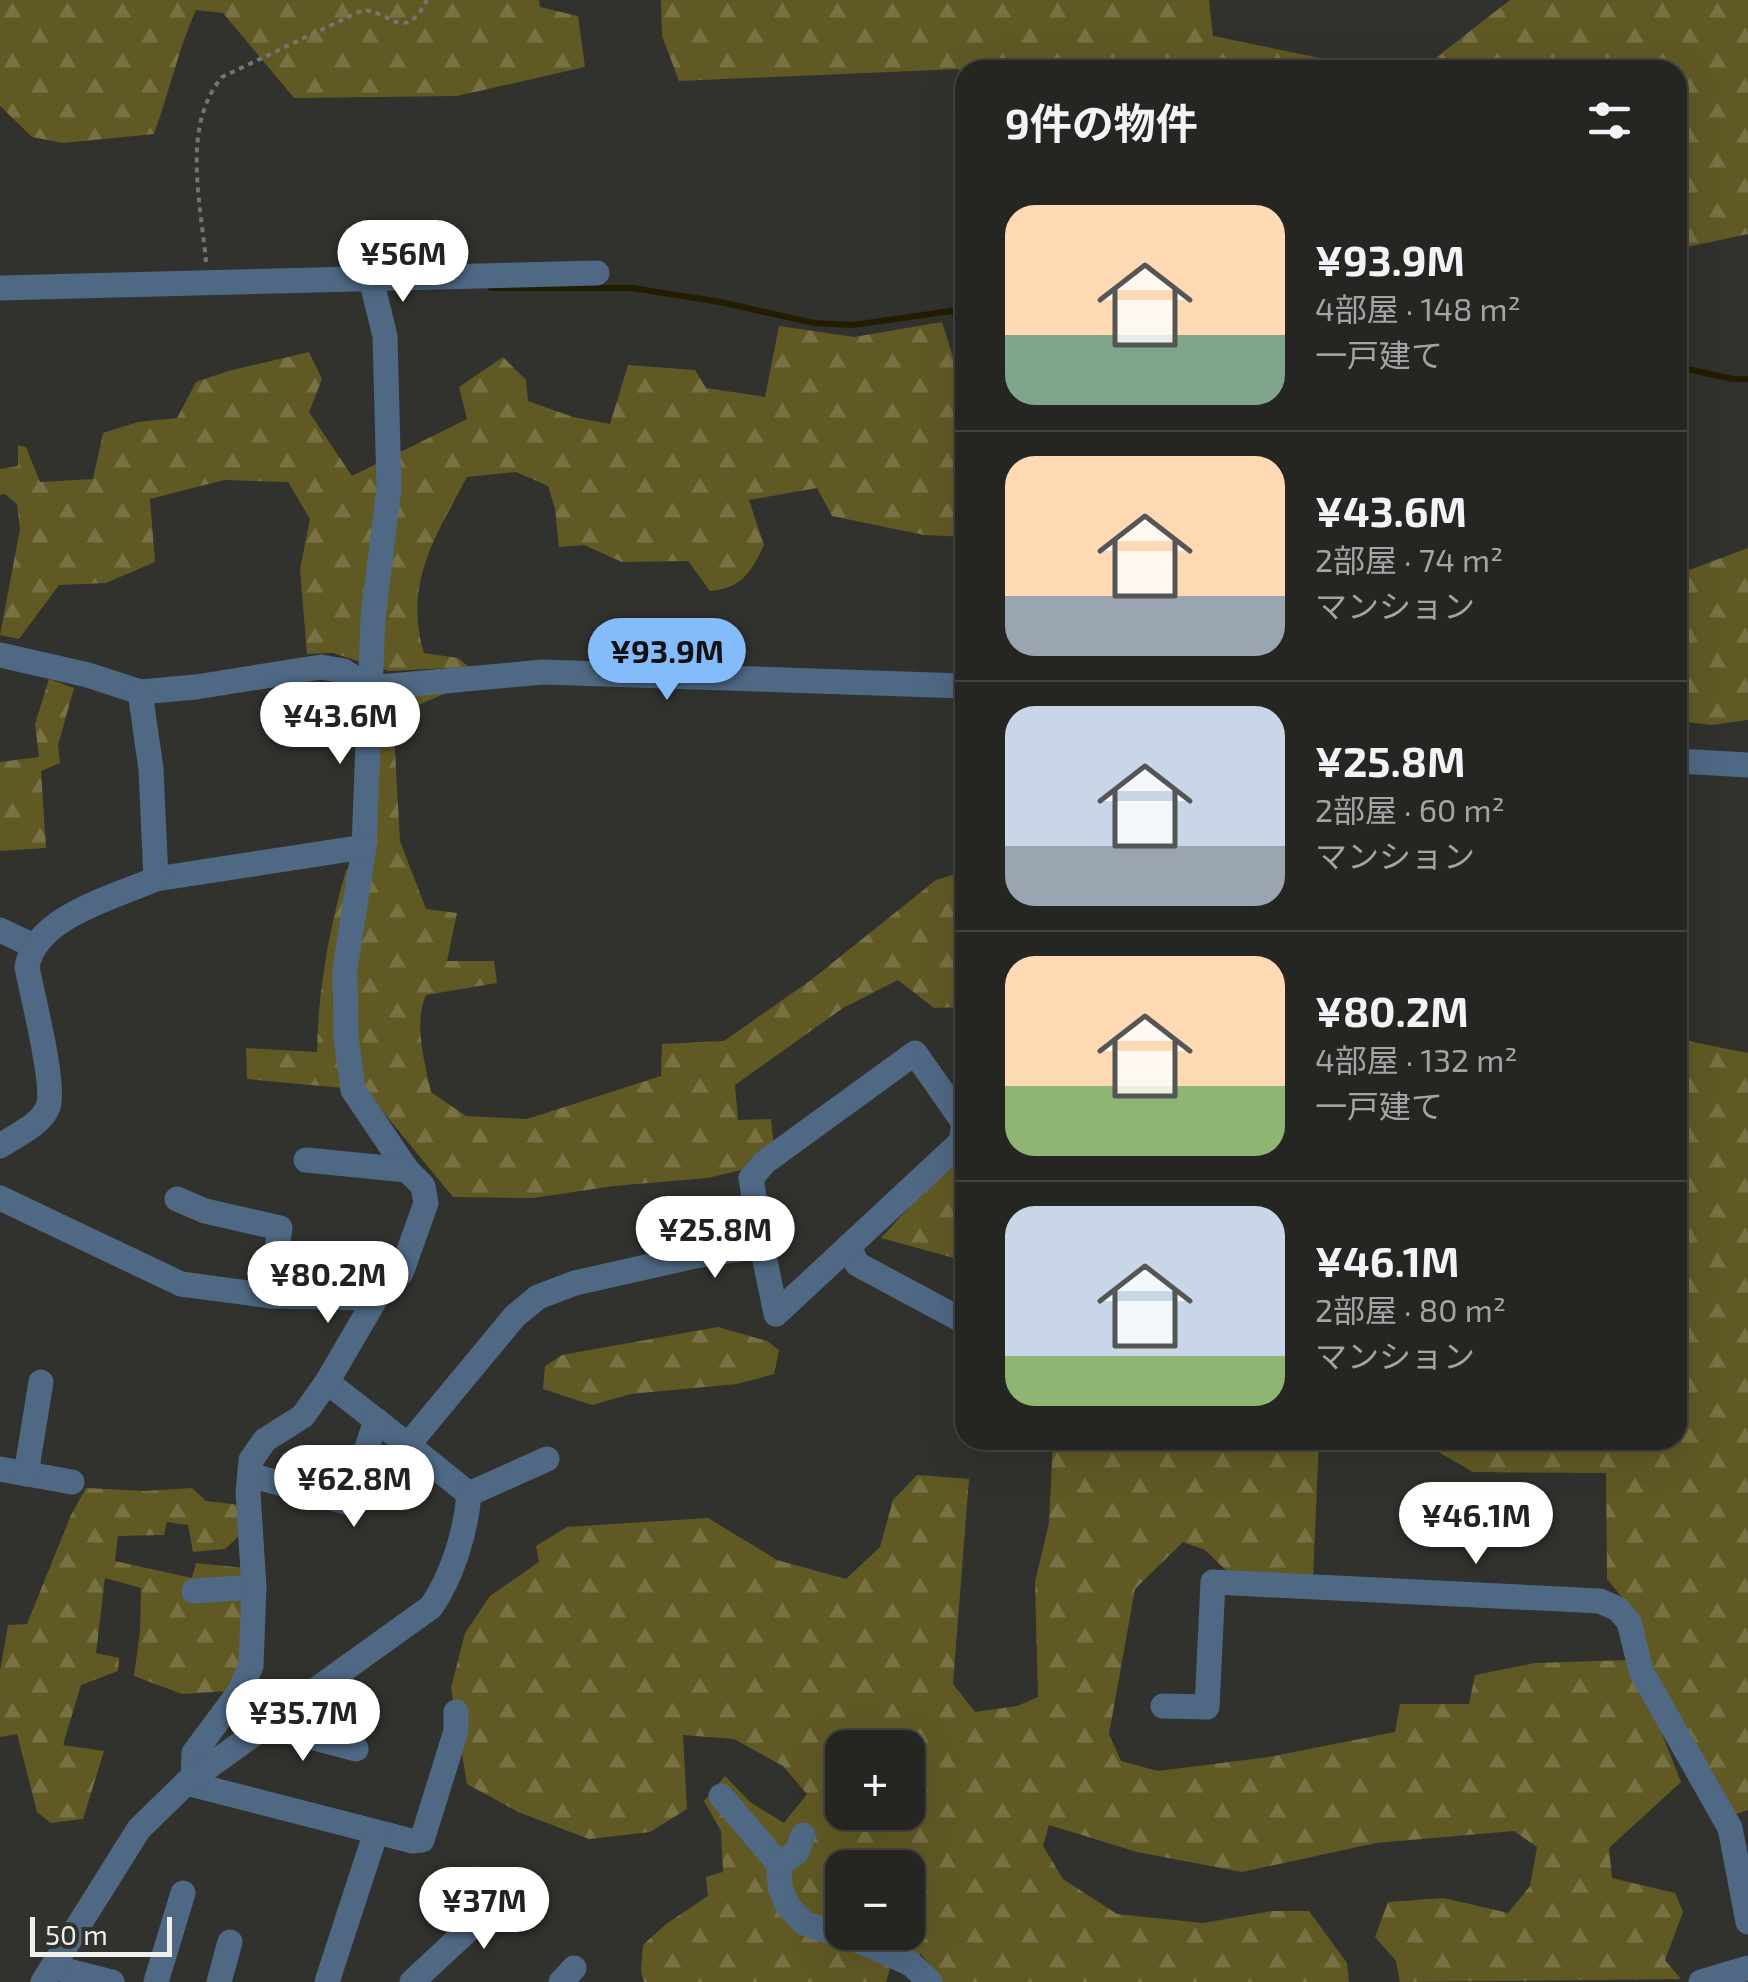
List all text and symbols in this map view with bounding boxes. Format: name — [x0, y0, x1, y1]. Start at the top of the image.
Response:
icon: filters — [1582, 93, 1637, 148]
text: 9件の物件 — [1005, 97, 1198, 147]
pin: ¥56M — [344, 220, 462, 305]
text: ¥56M — [359, 233, 447, 271]
text: ¥93.9M — [1315, 234, 1465, 284]
icon: home — [1085, 245, 1205, 365]
text: 4部屋 · 148 m² — [1315, 289, 1521, 327]
text: 一戸建て — [1315, 335, 1443, 373]
text: ¥43.6M — [1315, 485, 1467, 535]
icon: home — [1085, 496, 1205, 616]
text: 2部屋 · 74 m² — [1315, 540, 1503, 578]
text: マンション — [1315, 586, 1475, 624]
pin: ¥93.9M — [586, 618, 748, 703]
text: ¥93.9M — [610, 631, 724, 669]
pin: ¥43.6M — [259, 682, 421, 767]
text: ¥43.6M — [282, 695, 398, 733]
text: ¥25.8M — [1315, 735, 1465, 785]
icon: home — [1085, 746, 1205, 866]
text: 2部屋 · 60 m² — [1315, 790, 1505, 828]
text: マンション — [1315, 836, 1475, 874]
text: ¥80.2M — [1315, 985, 1469, 1035]
icon: home — [1085, 996, 1205, 1116]
text: 4部屋 · 132 m² — [1315, 1040, 1517, 1078]
text: 一戸建て — [1315, 1086, 1443, 1124]
pin: ¥25.8M — [634, 1196, 796, 1281]
text: ¥25.8M — [658, 1209, 772, 1247]
text: ¥46.1M — [1315, 1235, 1459, 1285]
pin: ¥80.2M — [247, 1241, 409, 1326]
icon: home — [1085, 1246, 1205, 1366]
text: ¥80.2M — [269, 1254, 387, 1292]
text: 2部屋 · 80 m² — [1315, 1290, 1506, 1328]
text: マンション — [1315, 1336, 1475, 1374]
pin: ¥62.8M — [273, 1445, 435, 1530]
text: ¥62.8M — [296, 1458, 412, 1496]
pin: ¥46.1M — [1395, 1482, 1557, 1567]
text: ¥46.1M — [1421, 1495, 1531, 1533]
pin: ¥35.7M — [222, 1679, 384, 1764]
text: ¥35.7M — [248, 1692, 358, 1730]
map controls — [825, 1730, 925, 1950]
button: + — [825, 1730, 925, 1830]
button: − — [825, 1850, 925, 1950]
pin: ¥37M — [425, 1867, 543, 1952]
text: ¥37M — [441, 1880, 527, 1918]
scale bar — [30, 1912, 172, 1956]
text: 50 m — [45, 1917, 108, 1951]

